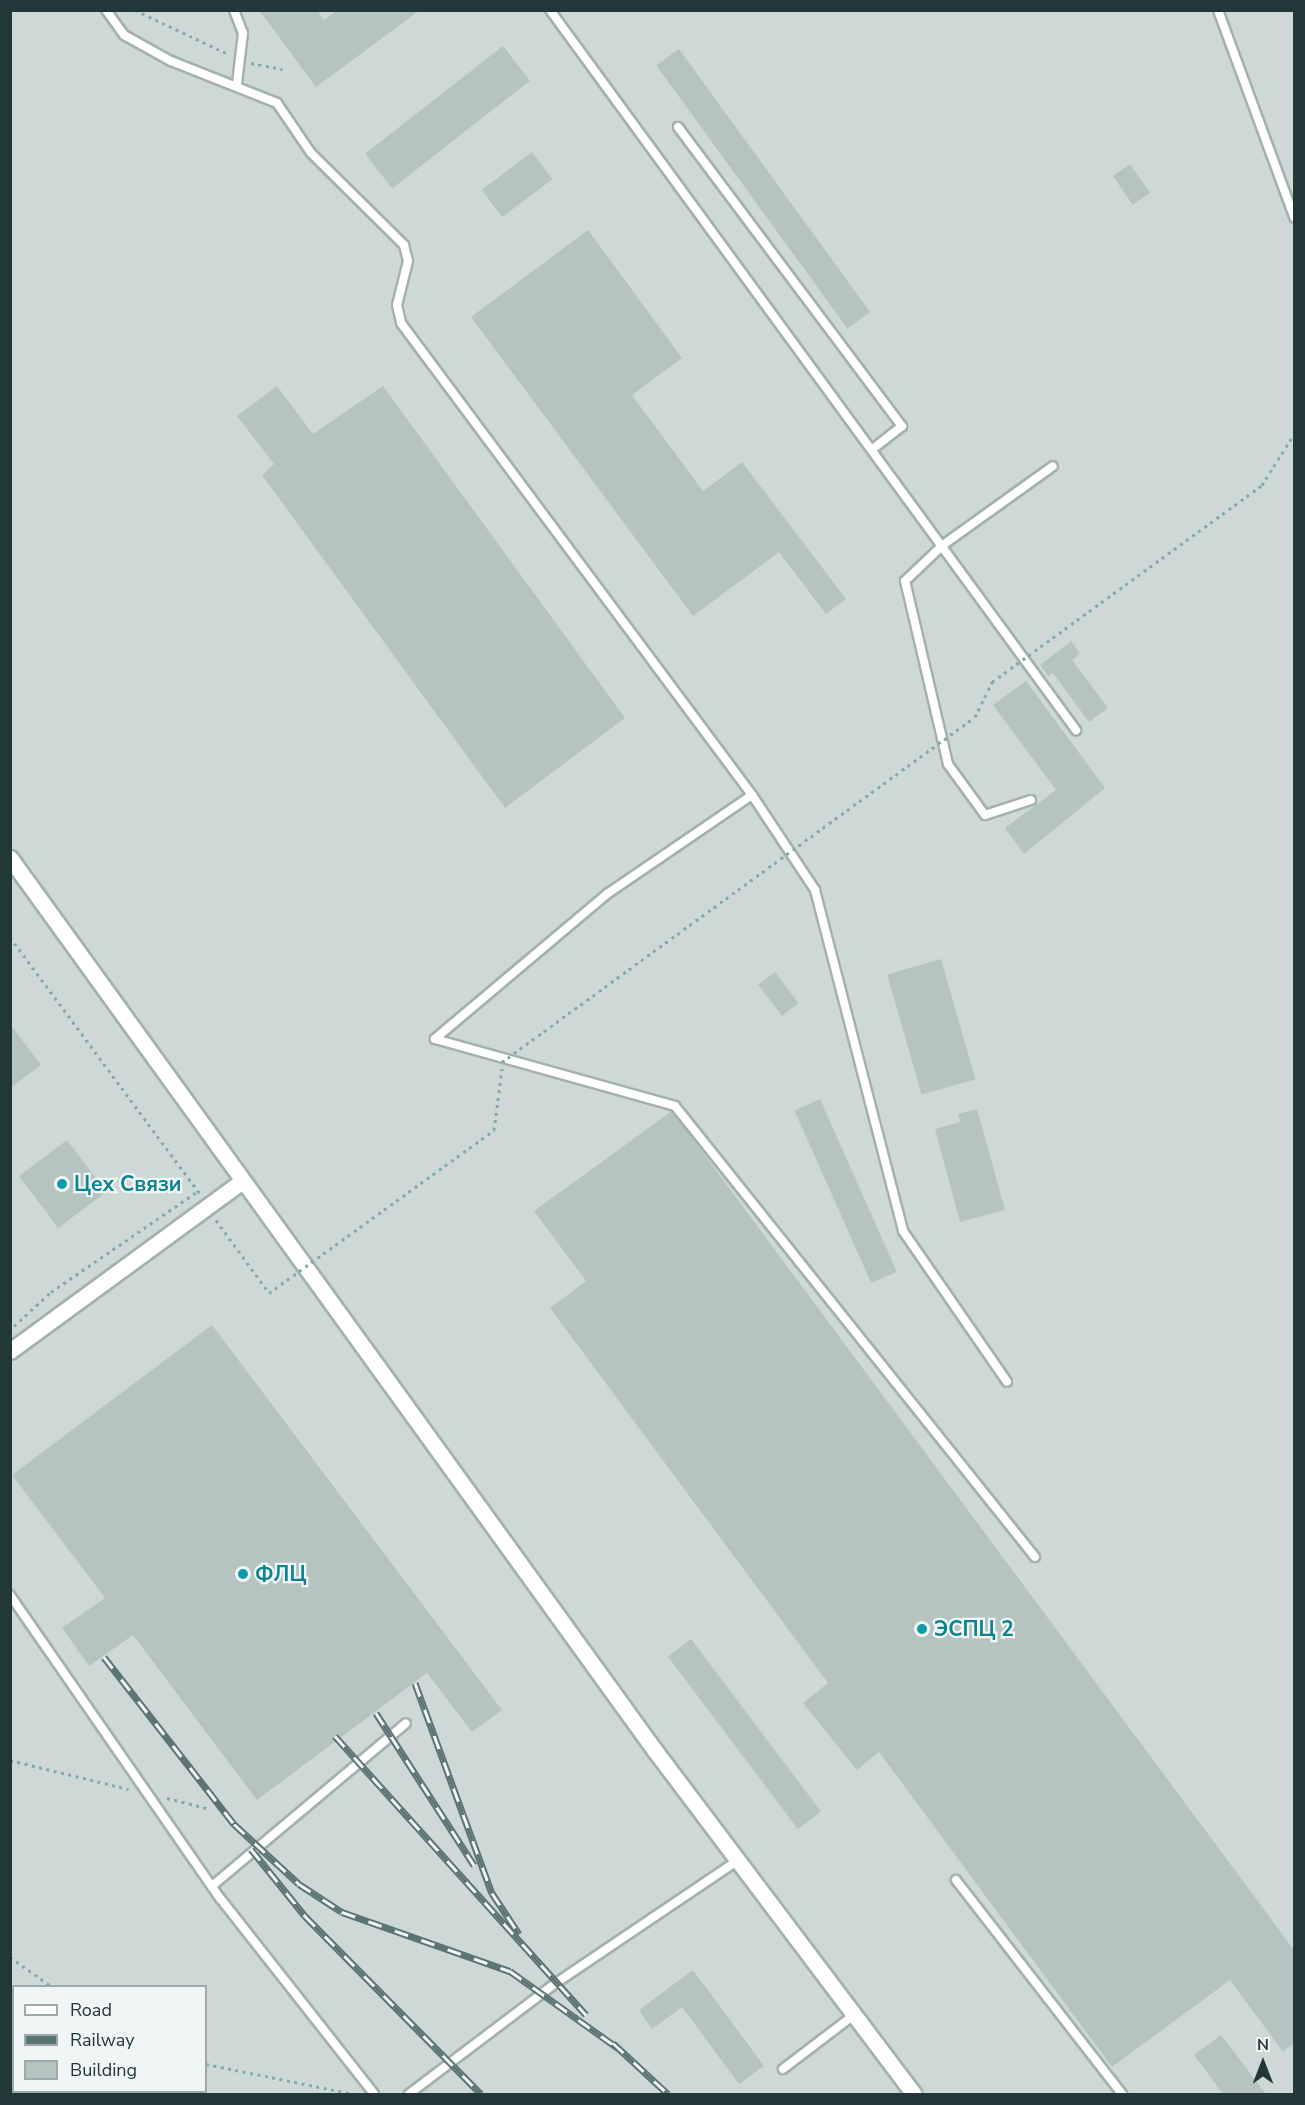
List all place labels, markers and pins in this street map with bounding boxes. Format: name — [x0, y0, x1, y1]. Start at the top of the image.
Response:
place label: Цех Связи — [74, 1171, 181, 1197]
marker: Цех Связи — [55, 1177, 69, 1191]
place label: ФЛЦ — [255, 1561, 306, 1587]
marker: ФЛЦ — [236, 1567, 250, 1581]
place label: ЭСПЦ 2 — [934, 1616, 1014, 1642]
marker: ЭСПЦ 2 — [915, 1622, 929, 1636]

